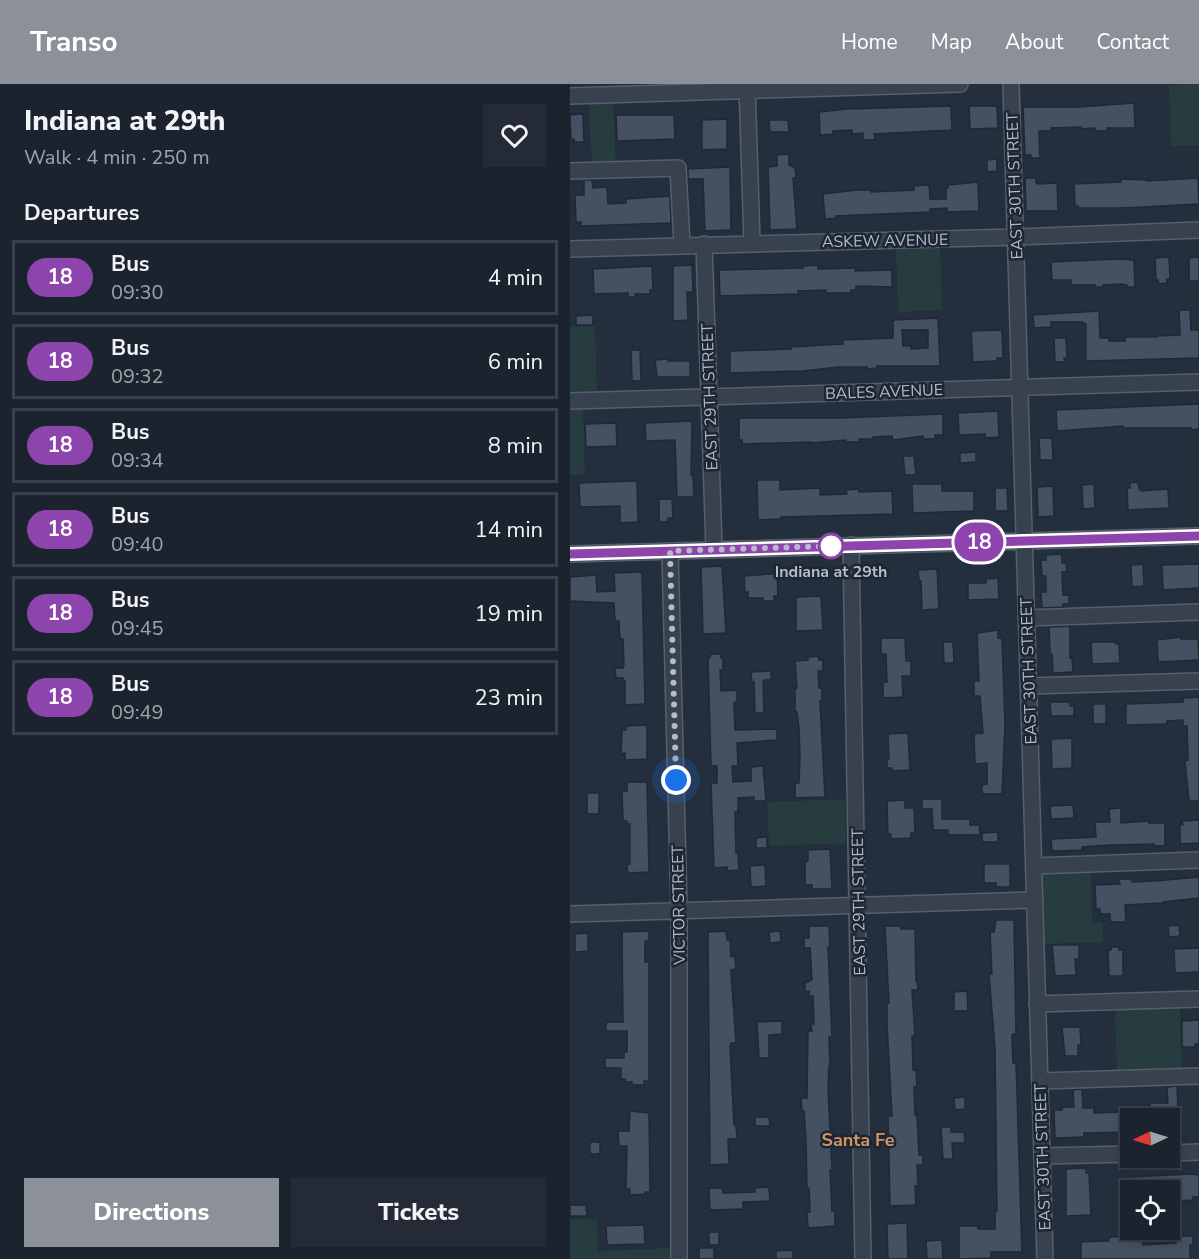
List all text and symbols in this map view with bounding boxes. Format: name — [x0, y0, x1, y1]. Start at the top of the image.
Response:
text: Transo — [30, 23, 118, 61]
text: Home — [841, 28, 898, 56]
text: Map — [931, 28, 972, 56]
text: About — [1005, 28, 1063, 56]
text: Contact — [1096, 28, 1169, 56]
text: Indiana at 29th — [24, 102, 225, 140]
button: heart — [483, 104, 546, 167]
street label: EAST 30TH STREET — [1001, 112, 1029, 260]
text: Walk · 4 min · 250 m — [24, 144, 210, 171]
text: Departures — [24, 198, 139, 228]
street label: ASKEW AVENUE — [822, 229, 948, 253]
text: Bus — [111, 249, 150, 279]
text: 18 — [47, 263, 73, 291]
text: 4 min — [488, 263, 543, 293]
text: 09:30 — [111, 279, 164, 306]
street label: EAST 29TH STREET — [696, 323, 724, 471]
text: Bus — [111, 333, 150, 363]
text: 18 — [47, 347, 73, 375]
text: 6 min — [488, 347, 543, 377]
text: 09:32 — [111, 363, 164, 390]
street label: BALES AVENUE — [825, 379, 943, 405]
text: Bus — [111, 417, 150, 447]
text: 18 — [47, 431, 73, 459]
text: 8 min — [488, 431, 543, 461]
text: 09:34 — [111, 447, 164, 474]
text: Bus — [111, 501, 150, 531]
text: 18 — [47, 515, 73, 543]
text: 14 min — [475, 515, 543, 545]
line badge: 18 — [952, 522, 1006, 562]
text: 18 — [966, 528, 992, 556]
text: 09:40 — [111, 531, 164, 558]
marker: Indiana at 29th — [818, 533, 844, 559]
place label: Indiana at 29th — [775, 561, 887, 583]
text: Bus — [111, 585, 150, 615]
street label: EAST 30TH STREET — [1015, 597, 1043, 745]
text: 18 — [47, 599, 73, 627]
text: 19 min — [475, 599, 543, 629]
text: 09:45 — [111, 615, 164, 642]
text: Bus — [111, 669, 150, 699]
text: 18 — [47, 683, 73, 711]
text: 23 min — [475, 683, 543, 713]
text: 09:49 — [111, 699, 164, 726]
your location — [661, 765, 691, 795]
street label: EAST 29TH STREET — [847, 828, 871, 976]
street label: VICTOR STREET — [667, 845, 691, 966]
street label: EAST 30TH STREET — [1029, 1083, 1057, 1231]
north arrow — [1120, 1108, 1180, 1168]
map controls — [1120, 1108, 1180, 1240]
district label: Santa Fe — [822, 1128, 895, 1152]
button: Directions — [24, 1178, 279, 1247]
button: Tickets — [291, 1178, 546, 1247]
button: locate — [1120, 1180, 1180, 1240]

